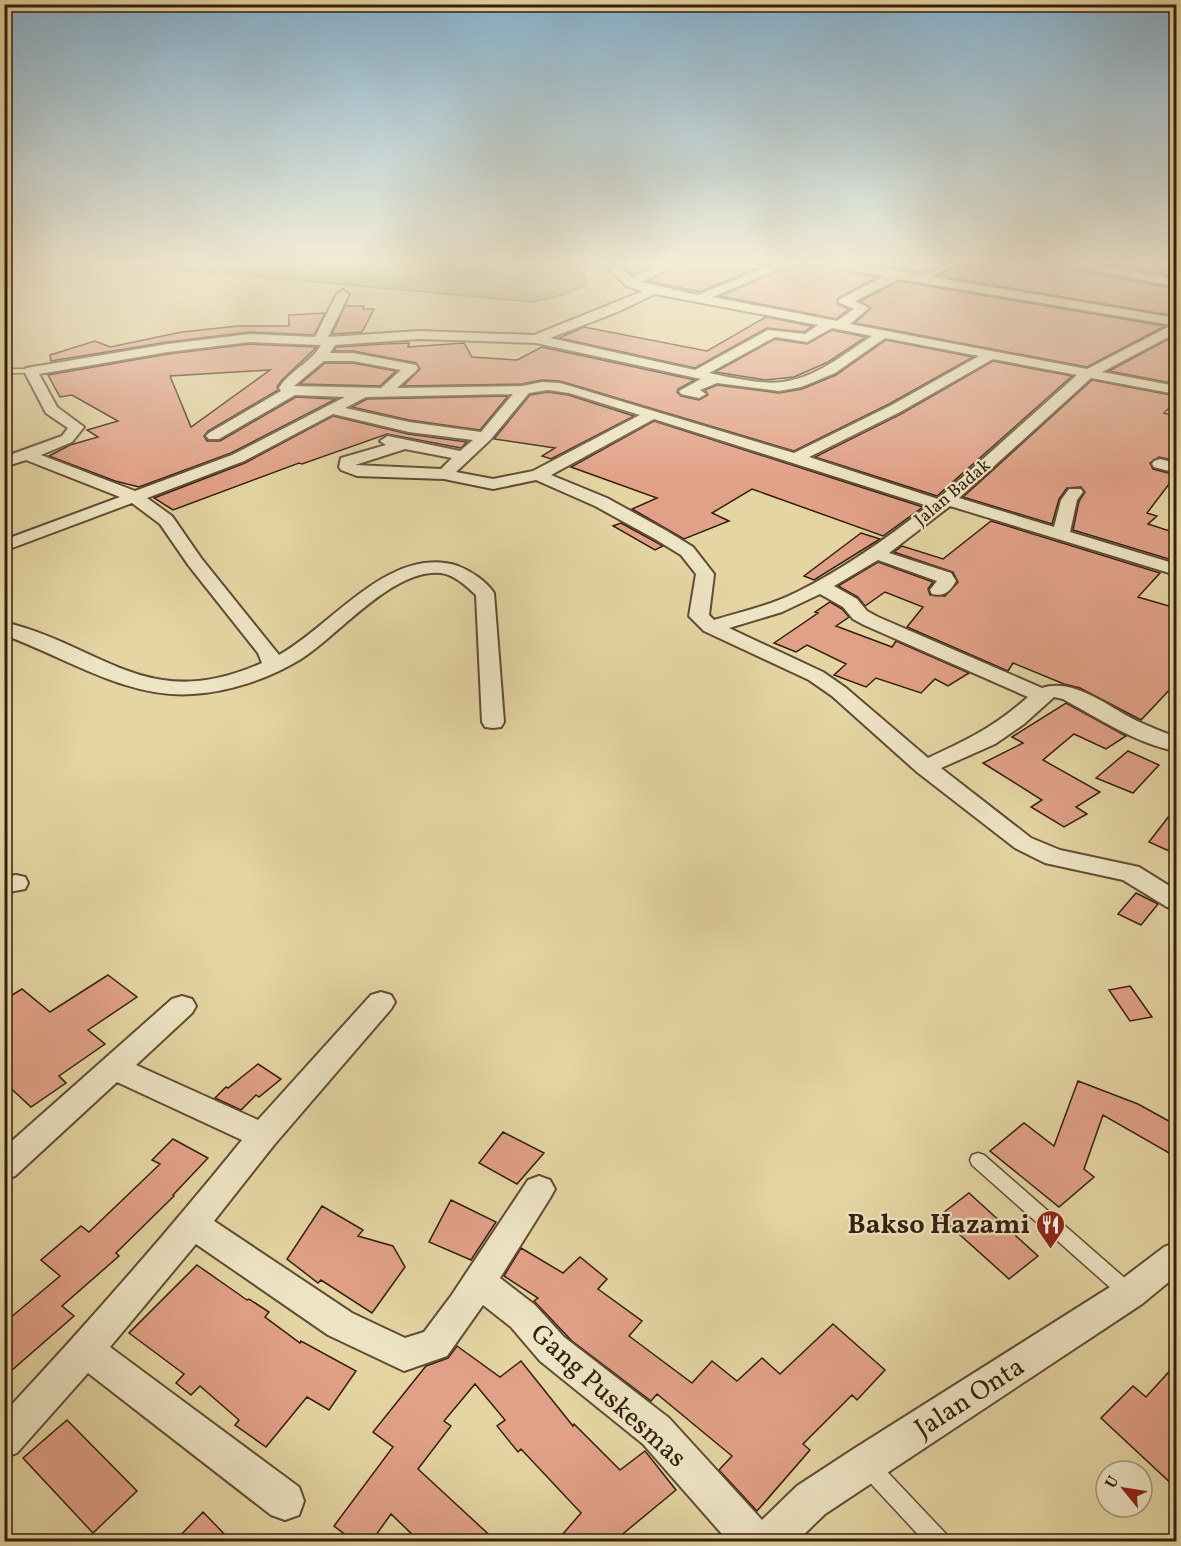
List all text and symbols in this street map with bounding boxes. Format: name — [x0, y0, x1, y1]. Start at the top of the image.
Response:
street label: Jalan Badak — [909, 454, 997, 533]
place label: Bakso Hazami — [848, 1207, 1030, 1245]
restaurant icon: Bakso Hazami — [1035, 1208, 1067, 1250]
street label: Gang Puskesmas — [521, 1316, 694, 1477]
street label: Jalan Onta — [908, 1349, 1033, 1448]
north arrow — [1094, 1459, 1154, 1519]
text: U — [1100, 1472, 1125, 1493]

